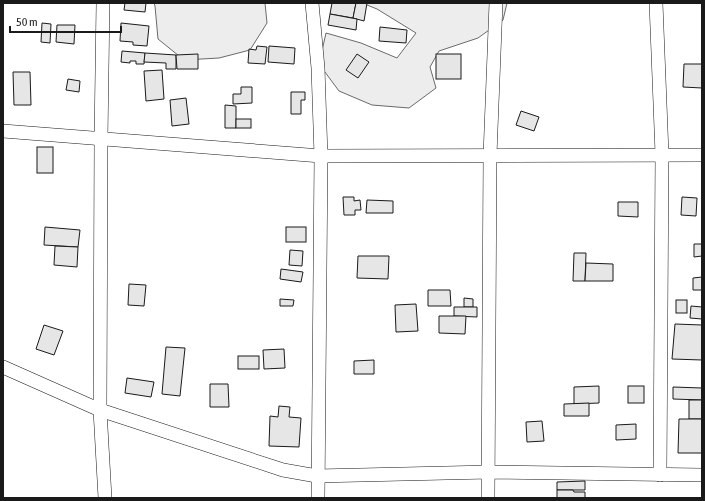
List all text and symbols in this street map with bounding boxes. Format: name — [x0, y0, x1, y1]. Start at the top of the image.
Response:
scale bar — [10, 8, 121, 34]
text: 50 m — [16, 15, 38, 29]

